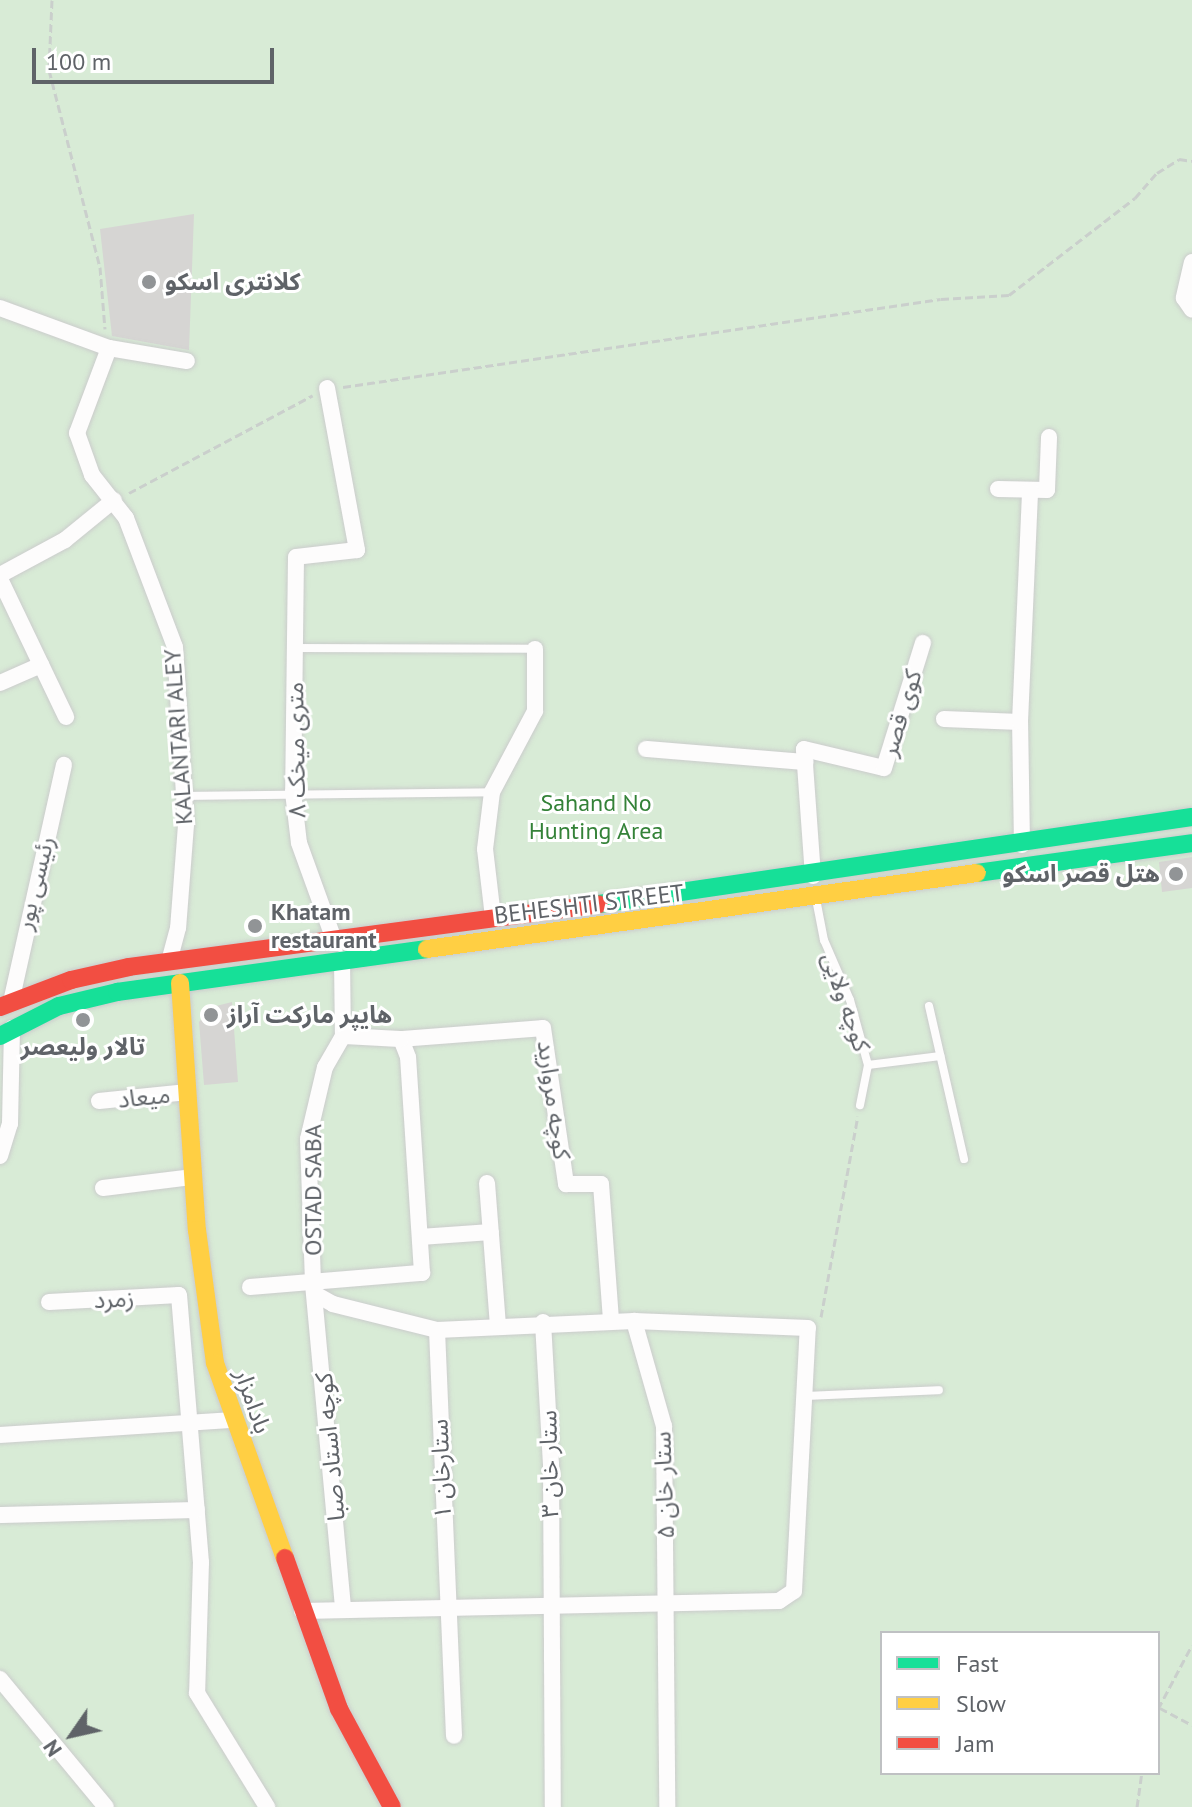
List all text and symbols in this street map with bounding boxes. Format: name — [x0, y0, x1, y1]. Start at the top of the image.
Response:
scale bar — [36, 32, 278, 82]
text: 100 m — [46, 46, 111, 77]
place label: کلانتری اسکو — [165, 268, 300, 296]
marker: کلانتری اسکو — [140, 273, 158, 291]
street label: KALANTARI ALEY — [157, 648, 199, 826]
street label: کوی قصر — [874, 666, 928, 760]
street label: ۸ متری میخک — [280, 682, 312, 818]
park label: Sahand No Hunting Area — [528, 789, 664, 845]
street label: رئیسی پور — [10, 833, 60, 933]
place label: هتل قصر اسکو — [1003, 860, 1160, 888]
marker: هتل قصر اسکو — [1167, 865, 1185, 883]
street label: BEHESHTI STREET — [493, 878, 685, 930]
place label: Khatam restaurant — [271, 898, 377, 954]
marker: Khatam restaurant — [246, 917, 264, 935]
street label: کوچه ولایی — [816, 949, 876, 1055]
place label: هایپر مارکت آراز — [227, 1001, 392, 1029]
marker: هایپر مارکت آراز — [202, 1006, 220, 1024]
marker: تالار ولیعصر — [74, 1011, 92, 1029]
place label: تالار ولیعصر — [21, 1033, 145, 1061]
street label: کوچه مروارید — [531, 1039, 577, 1161]
street label: میعاد — [116, 1080, 172, 1114]
street label: OSTAD SABA — [299, 1124, 327, 1256]
street label: زمرد — [93, 1284, 135, 1314]
street label: بادامزار — [229, 1365, 277, 1437]
street label: کوچه استاد صبا — [309, 1372, 351, 1522]
street label: ستار خان ۳ — [534, 1410, 564, 1518]
street label: ستارخان ۱ — [425, 1418, 457, 1520]
street label: ستار خان ۵ — [648, 1431, 680, 1539]
legend — [880, 1631, 1160, 1775]
text: Fast — [956, 1648, 999, 1679]
text: Slow — [956, 1688, 1006, 1719]
north arrow — [32, 1695, 112, 1775]
text: Jam — [956, 1728, 994, 1759]
text: N — [36, 1735, 68, 1762]

